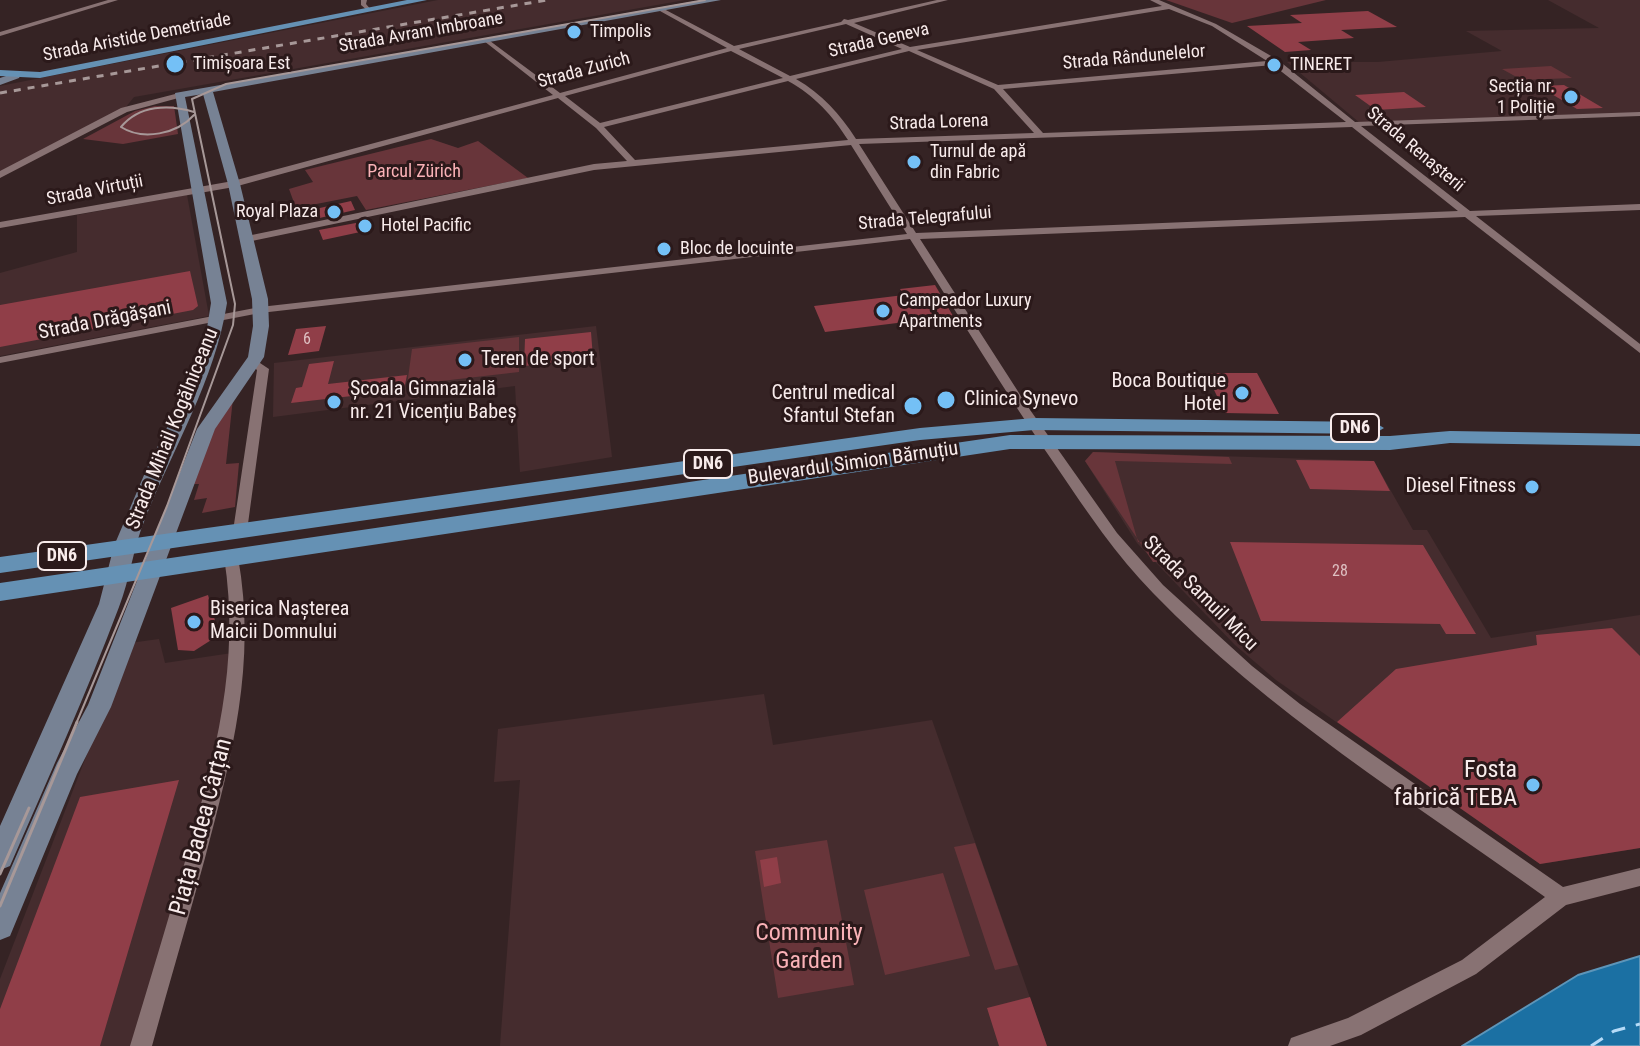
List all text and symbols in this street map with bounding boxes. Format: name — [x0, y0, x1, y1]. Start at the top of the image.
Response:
street label: Strada Avram Imbroane — [337, 8, 505, 58]
street label: Strada Aristide Demetriade — [41, 9, 233, 67]
street label: Strada Geneva — [827, 19, 931, 63]
place label: Timpolis — [590, 21, 651, 43]
marker: Timpolis — [565, 23, 583, 41]
street label: Strada Rândunelelor — [1062, 41, 1206, 75]
street label: Strada Zurich — [535, 48, 633, 94]
marker: Timișoara Est — [164, 53, 186, 75]
place label: Timișoara Est — [193, 53, 290, 75]
place label: TINERET — [1290, 54, 1352, 76]
marker: TINERET — [1265, 56, 1283, 74]
place label: Secția nr. 1 Poliție — [1489, 76, 1555, 118]
marker: Secția nr. 1 Poliție — [1562, 88, 1580, 106]
street label: Strada Renașterii — [1362, 103, 1468, 197]
street label: Strada Lorena — [889, 110, 989, 136]
place label: Turnul de apă din Fabric — [930, 141, 1026, 184]
marker: Turnul de apă din Fabric — [905, 153, 923, 171]
park label: Parcul Zürich — [367, 161, 461, 183]
street label: Strada Virtuții — [45, 171, 145, 211]
place label: Royal Plaza — [236, 201, 318, 223]
street label: Strada Telegrafului — [858, 202, 992, 236]
marker: Royal Plaza — [325, 203, 343, 221]
place label: Hotel Pacific — [381, 215, 471, 237]
marker: Hotel Pacific — [356, 217, 374, 235]
place label: Bloc de locuinte — [680, 238, 794, 260]
marker: Bloc de locuinte — [655, 240, 673, 258]
place label: Campeador Luxury Apartments — [899, 290, 1032, 332]
street label: Strada Drăgășani — [37, 296, 173, 346]
marker: Campeador Luxury Apartments — [874, 302, 892, 320]
street label: Strada Mihail Kogălniceanu — [122, 325, 224, 533]
house number: 6 — [303, 330, 311, 350]
place label: Teren de sport — [481, 348, 595, 372]
marker: Teren de sport — [456, 351, 474, 369]
place label: Boca Boutique Hotel — [1111, 370, 1226, 417]
place label: Școala Gimnazială nr. 21 Vicențiu Babeș — [350, 378, 517, 425]
place label: Centrul medical Sfantul Stefan — [771, 382, 895, 429]
marker: Boca Boutique Hotel — [1233, 384, 1251, 402]
place label: Clinica Synevo — [964, 388, 1078, 412]
marker: Clinica Synevo — [935, 389, 957, 411]
marker: Școala Gimnazială nr. 21 Vicențiu Babeș — [325, 393, 343, 411]
marker: Centrul medical Sfantul Stefan — [902, 395, 924, 417]
road number: DN6 — [1331, 414, 1379, 442]
street label: Bulevardul Simion Bărnuțiu — [746, 437, 960, 491]
road number: DN6 — [684, 450, 732, 478]
place label: Diesel Fitness — [1406, 475, 1516, 499]
marker: Diesel Fitness — [1523, 478, 1541, 496]
street label: Strada Samuil Micu — [1138, 532, 1262, 656]
road number: DN6 — [38, 542, 86, 570]
house number: 28 — [1332, 562, 1348, 582]
place label: Biserica Nașterea Maicii Domnului — [210, 598, 349, 645]
marker: Biserica Nașterea Maicii Domnului — [185, 613, 203, 631]
street label: Piața Badea Cârțan — [165, 735, 239, 919]
place label: Fosta fabrică TEBA — [1394, 757, 1517, 813]
marker: Fosta fabrică TEBA — [1524, 776, 1542, 794]
park label: Community Garden — [755, 920, 863, 976]

